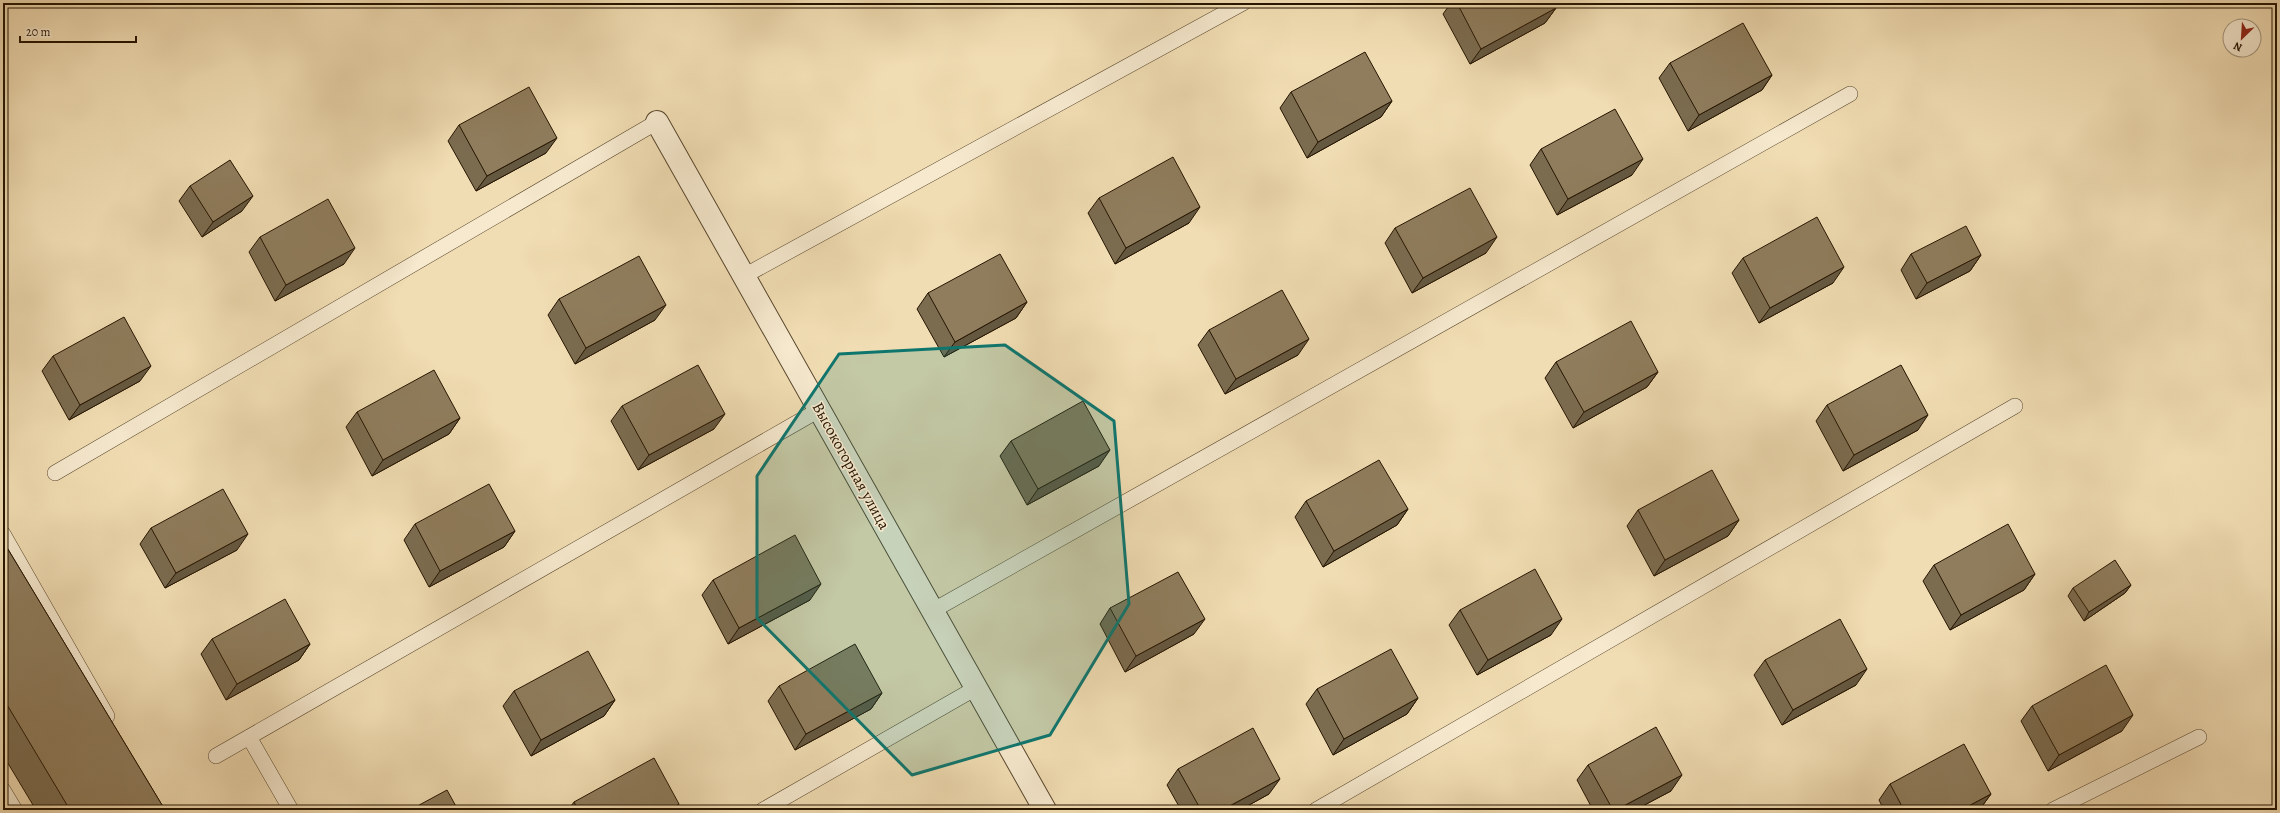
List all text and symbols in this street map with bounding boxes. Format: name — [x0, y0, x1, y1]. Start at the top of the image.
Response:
scale bar — [20, 18, 136, 44]
north arrow — [2222, 18, 2262, 58]
text: 20 m — [26, 24, 50, 40]
text: N — [2231, 38, 2245, 55]
street label: Высокогорная улица — [807, 398, 895, 534]

